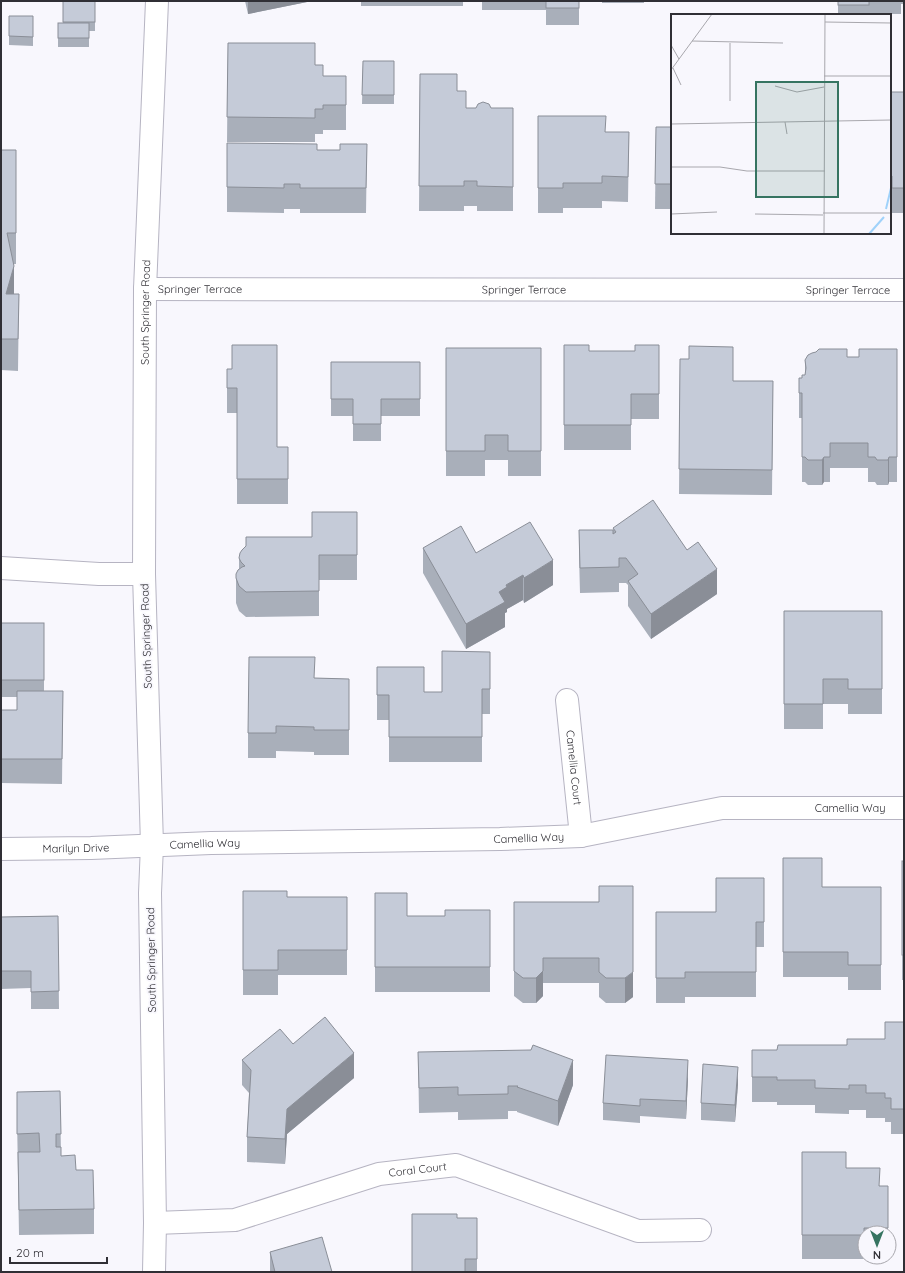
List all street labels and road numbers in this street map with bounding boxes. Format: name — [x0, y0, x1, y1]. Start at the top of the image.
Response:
street label: South Springer Road — [138, 259, 153, 365]
street label: Springer Terrace — [158, 282, 242, 296]
street label: Springer Terrace — [482, 282, 566, 297]
street label: Springer Terrace — [806, 283, 890, 297]
street label: South Springer Road — [137, 583, 155, 689]
street label: Camellia Court — [563, 729, 585, 806]
street label: Camellia Way — [815, 801, 885, 815]
street label: Camellia Way — [493, 830, 564, 846]
street label: Camellia Way — [169, 836, 240, 852]
street label: Marilyn Drive — [42, 840, 110, 856]
street label: South Springer Road — [143, 907, 159, 1013]
street label: Coral Court — [388, 1159, 448, 1180]

